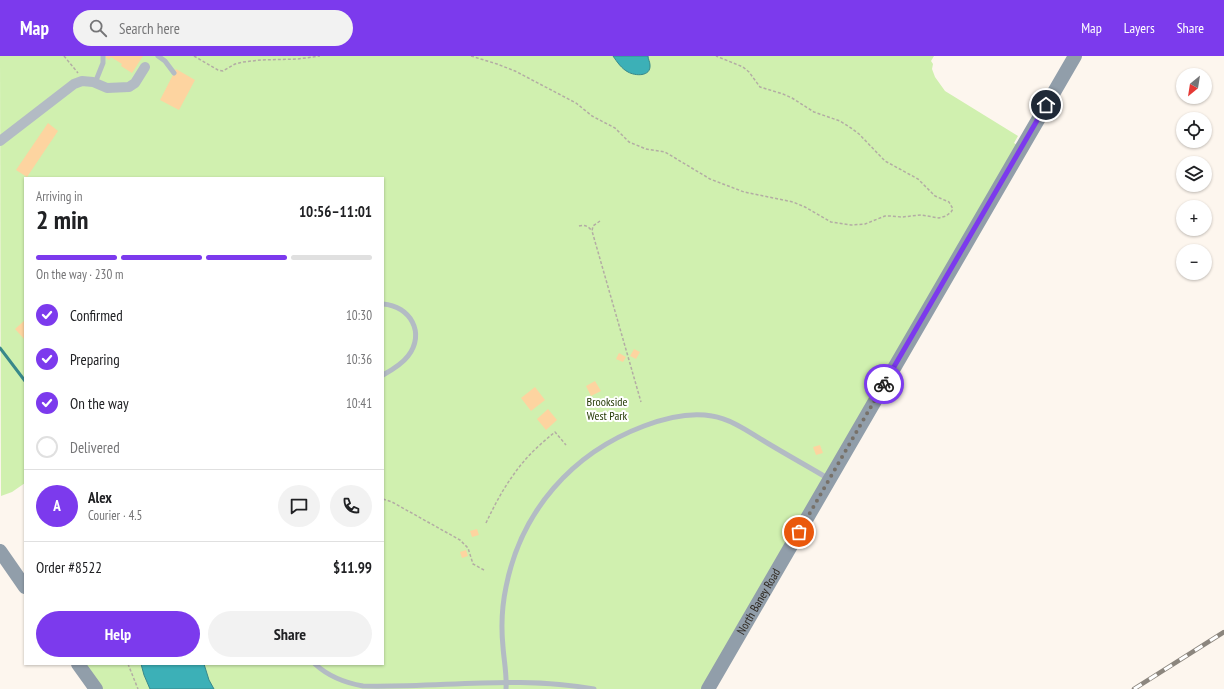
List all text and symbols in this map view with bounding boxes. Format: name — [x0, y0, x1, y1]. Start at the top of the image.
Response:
search box — [73, 10, 353, 46]
text: Map — [20, 16, 49, 40]
icon: search — [87, 17, 109, 39]
text: Search here — [119, 19, 180, 38]
text: Map — [1081, 19, 1102, 37]
text: Layers — [1124, 19, 1155, 37]
text: Share — [1177, 19, 1204, 37]
north arrow — [1176, 68, 1212, 104]
map controls — [1176, 68, 1212, 280]
pin — [1029, 88, 1063, 122]
icon: home — [1035, 94, 1057, 116]
button: locate — [1176, 112, 1212, 148]
button: layers — [1176, 156, 1212, 192]
text: Arriving in — [36, 188, 83, 205]
button: + — [1176, 200, 1212, 236]
text: 10:56–11:01 — [299, 202, 372, 221]
text: 2 min — [36, 203, 89, 236]
button: − — [1176, 244, 1212, 280]
text: On the way · 230 m — [36, 266, 123, 283]
icon: check — [36, 304, 58, 326]
text: Confirmed — [70, 306, 123, 325]
text: 10:30 — [346, 307, 372, 324]
icon: check — [36, 348, 58, 370]
text: Preparing — [70, 350, 120, 369]
text: 10:36 — [346, 351, 372, 368]
courier — [864, 364, 904, 404]
icon: bike — [873, 373, 895, 395]
icon: check — [36, 392, 58, 414]
text: On the way — [70, 394, 129, 413]
park label: Brookside West Park — [587, 394, 628, 423]
text: 10:41 — [346, 395, 372, 412]
text: Delivered — [70, 438, 120, 457]
button: chat — [278, 485, 320, 527]
button: phone — [330, 485, 372, 527]
text: Alex — [88, 488, 112, 507]
text: A — [53, 496, 61, 515]
text: Courier · 4.5 — [88, 507, 142, 524]
pin — [782, 515, 816, 549]
icon: bag — [788, 521, 810, 543]
text: Order #8522 — [36, 558, 102, 577]
text: $11.99 — [333, 558, 372, 577]
street label: North Baney Road — [733, 566, 783, 637]
button: Help — [36, 611, 200, 657]
button: Share — [208, 611, 372, 657]

